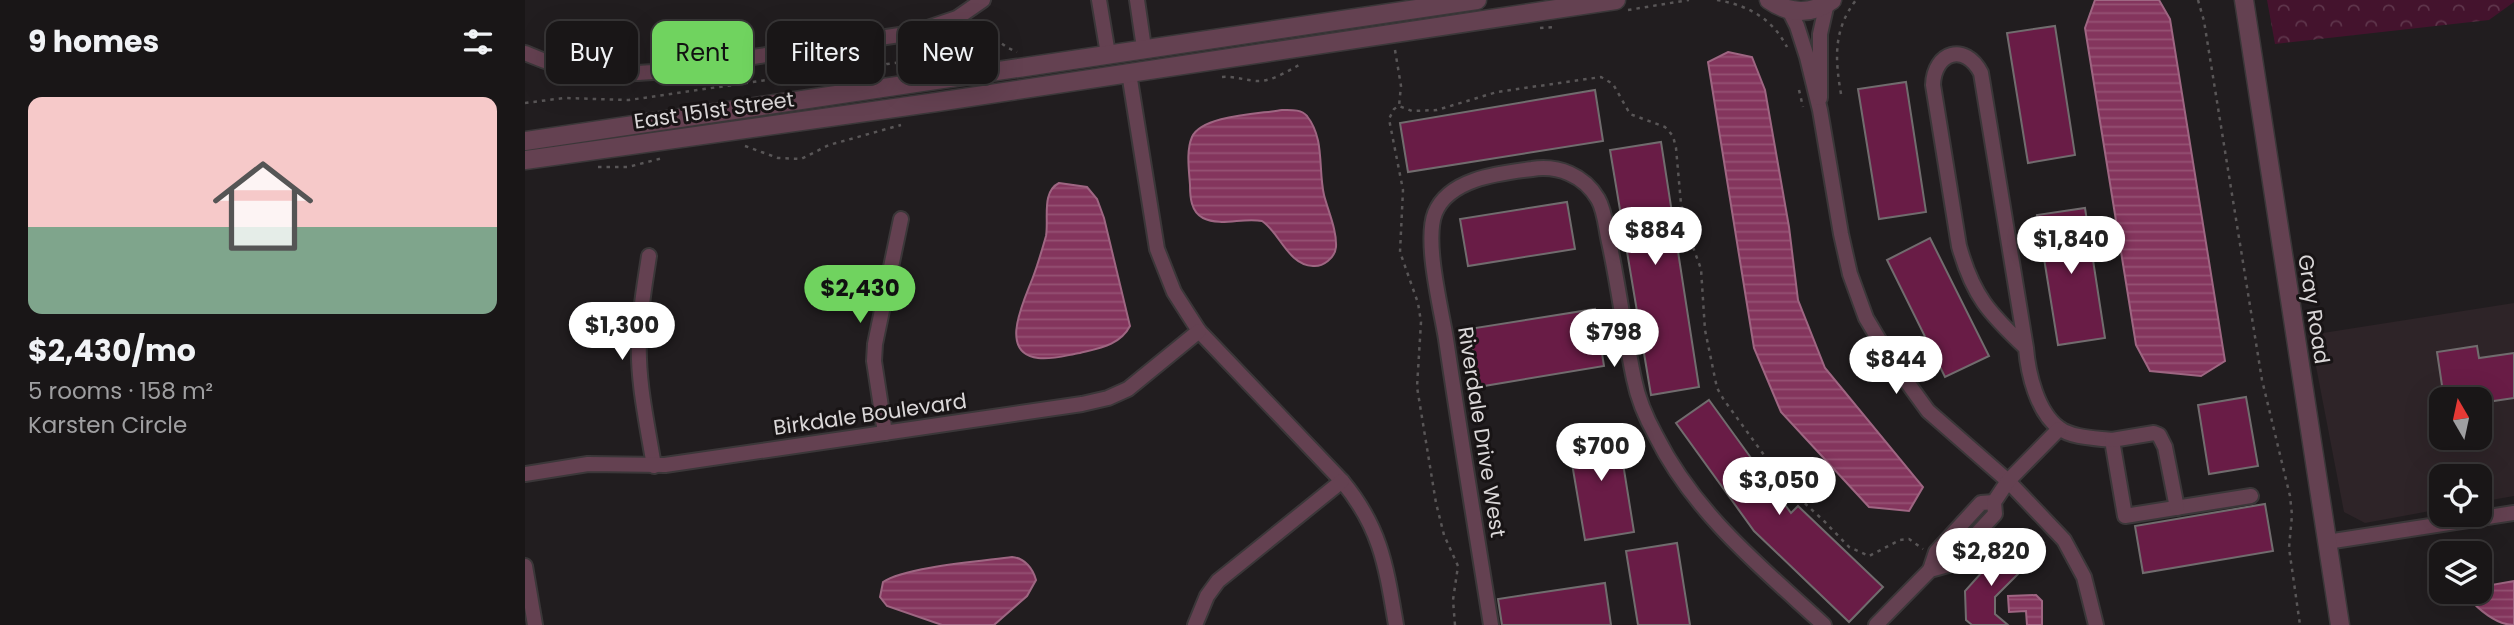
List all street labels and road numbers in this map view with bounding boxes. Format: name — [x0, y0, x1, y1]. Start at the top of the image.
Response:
street label: East 151st Street — [632, 84, 796, 136]
street label: Gray Road — [2291, 252, 2337, 366]
street label: Riverdale Drive West — [1451, 324, 1513, 540]
street label: Birkdale Boulevard — [772, 386, 968, 442]

